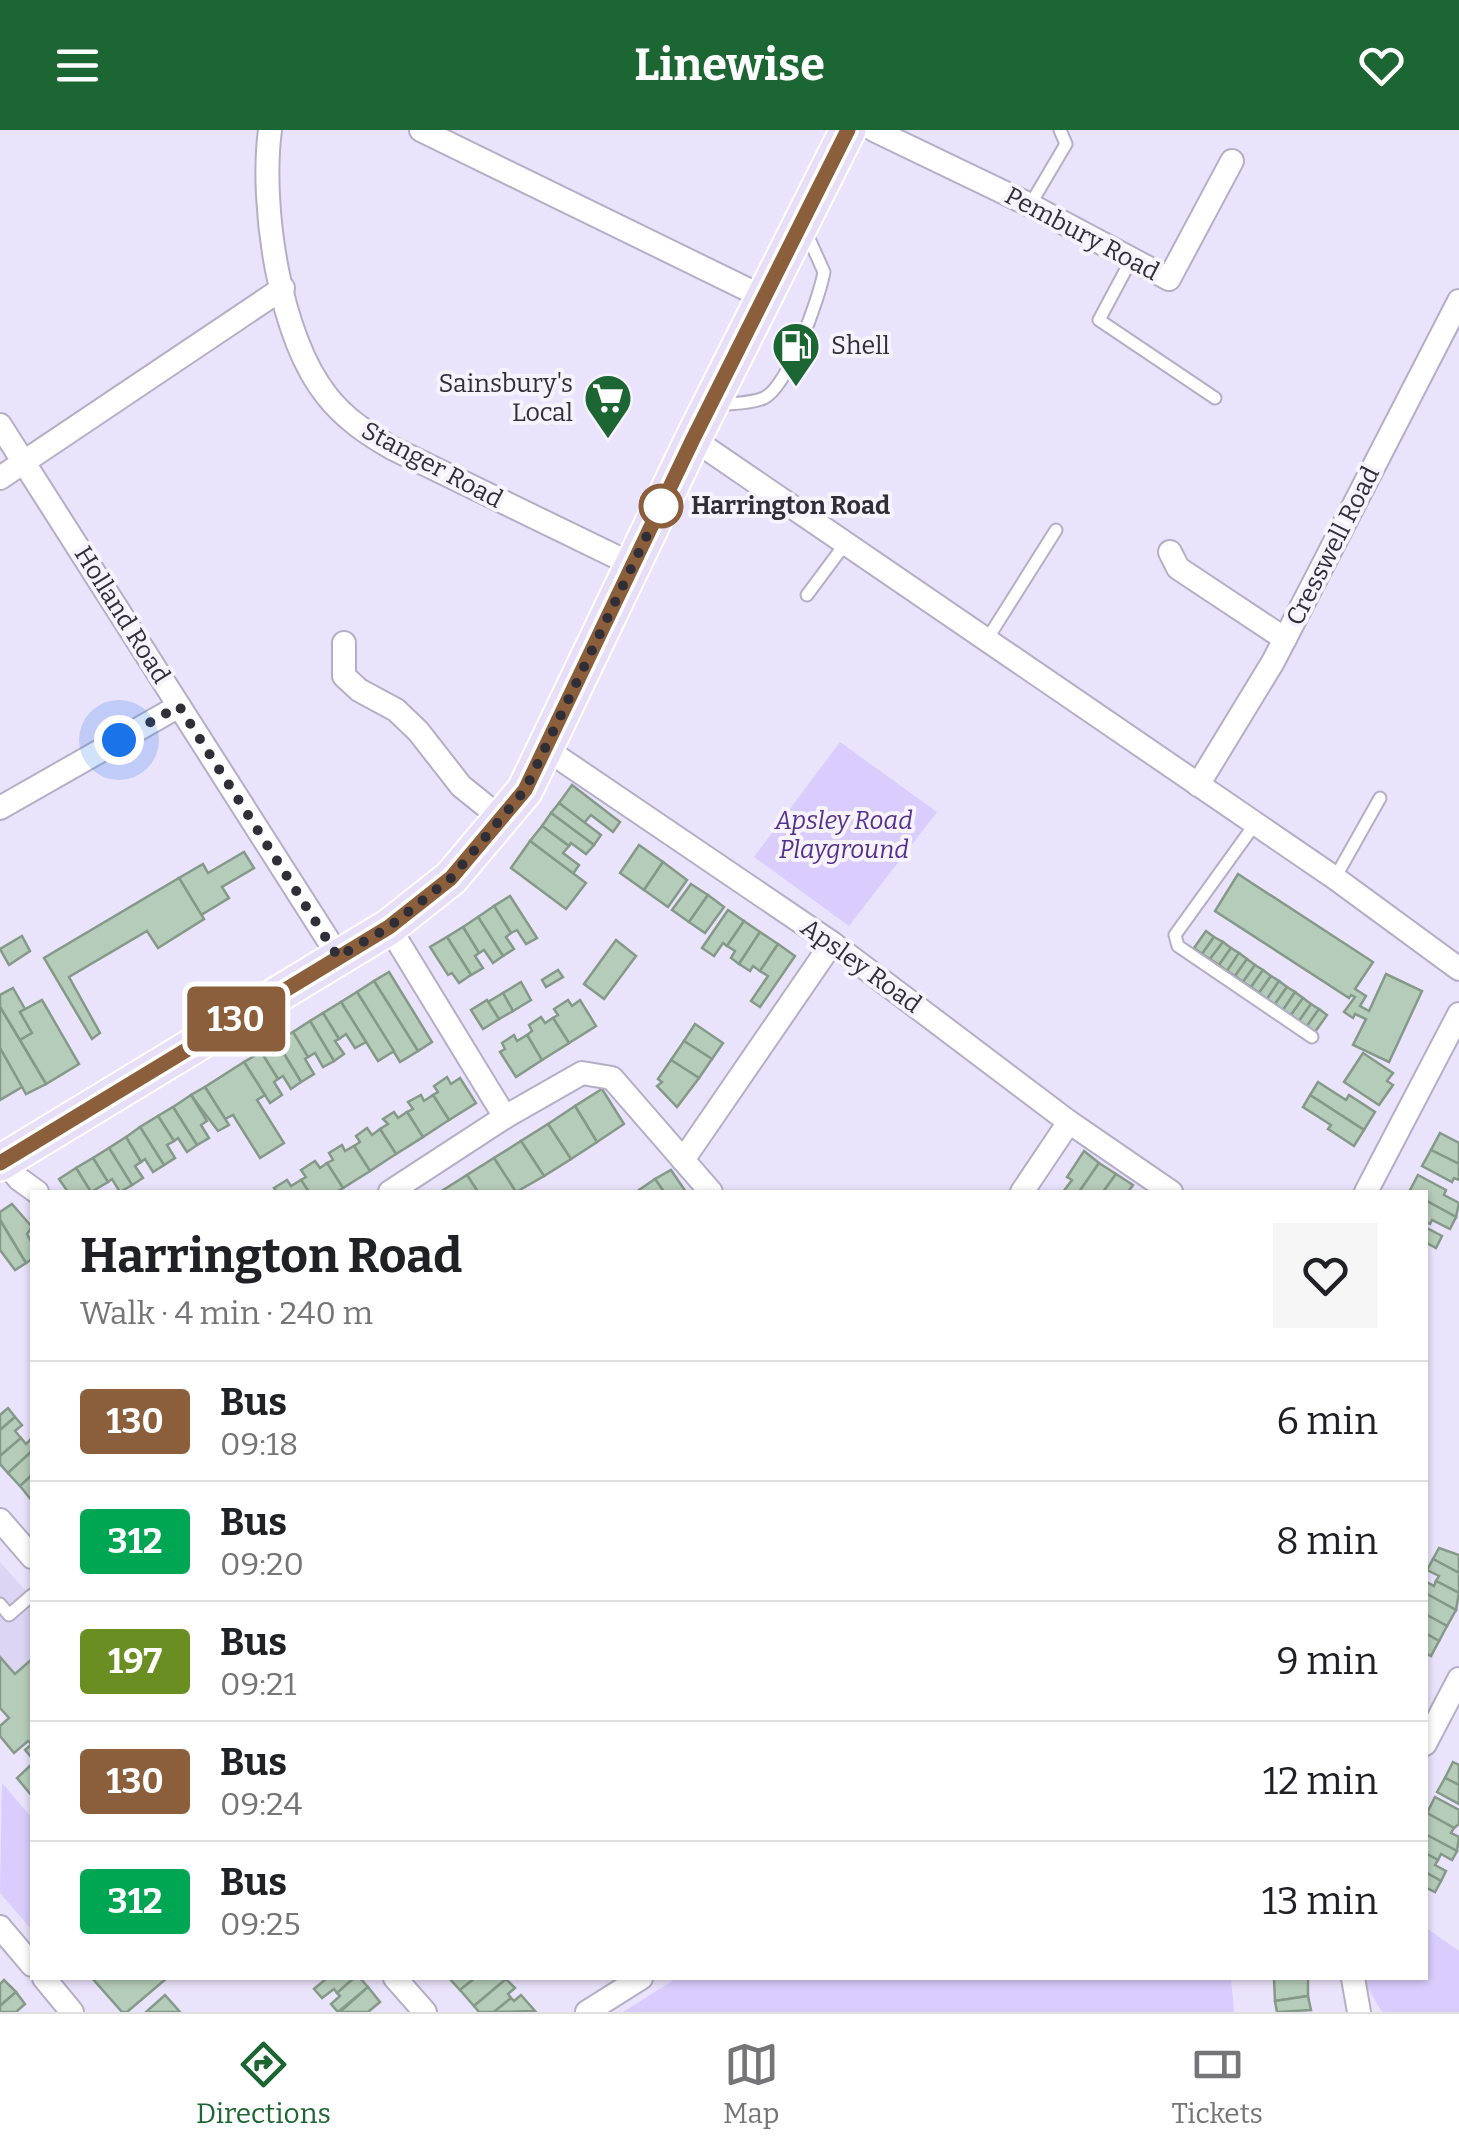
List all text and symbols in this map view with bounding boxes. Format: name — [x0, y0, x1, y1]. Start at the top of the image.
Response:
icon: menu — [50, 38, 105, 93]
text: Linewise — [634, 38, 825, 92]
icon: heart — [1354, 38, 1409, 93]
street label: Pembury Road — [1000, 181, 1164, 287]
fuel station icon: Shell — [770, 320, 822, 388]
place label: Shell — [831, 331, 890, 361]
place label: Sainsbury's Local — [439, 369, 573, 428]
supermarket icon: Sainsbury's Local — [582, 372, 634, 440]
street label: Stanger Road — [356, 415, 508, 515]
street label: Cresswell Road — [1280, 461, 1386, 631]
marker: Harrington Road — [640, 485, 682, 527]
place label: Harrington Road — [691, 491, 890, 521]
street label: Holland Road — [68, 541, 176, 689]
your location — [94, 715, 144, 765]
park label: Apsley Road Playground — [774, 806, 913, 865]
street label: Apsley Road — [795, 912, 927, 1020]
line badge: 130 — [178, 986, 294, 1052]
text: 130 — [207, 998, 265, 1040]
button: heart — [1273, 1223, 1378, 1328]
text: Harrington Road — [80, 1227, 462, 1285]
text: Walk · 4 min · 240 m — [80, 1294, 373, 1332]
text: Bus — [220, 1379, 287, 1425]
text: 6 min — [1276, 1398, 1378, 1444]
text: 130 — [106, 1400, 164, 1442]
text: 09:18 — [220, 1425, 298, 1463]
text: Bus — [220, 1499, 287, 1545]
text: 8 min — [1276, 1518, 1378, 1564]
text: 312 — [108, 1520, 163, 1562]
text: 09:20 — [220, 1545, 304, 1583]
text: Bus — [220, 1619, 287, 1665]
text: 9 min — [1277, 1638, 1378, 1684]
text: 197 — [108, 1640, 162, 1682]
text: 09:21 — [220, 1665, 296, 1703]
text: Bus — [220, 1739, 287, 1785]
text: 12 min — [1263, 1758, 1378, 1804]
text: 130 — [106, 1760, 164, 1802]
text: 09:24 — [220, 1785, 302, 1823]
text: Bus — [220, 1859, 287, 1905]
text: 13 min — [1262, 1878, 1378, 1924]
text: 312 — [108, 1880, 163, 1922]
text: 09:25 — [220, 1905, 301, 1943]
tab: Directions — [196, 2037, 331, 2130]
tab: Map — [723, 2037, 779, 2130]
tab: Tickets — [1172, 2037, 1263, 2130]

